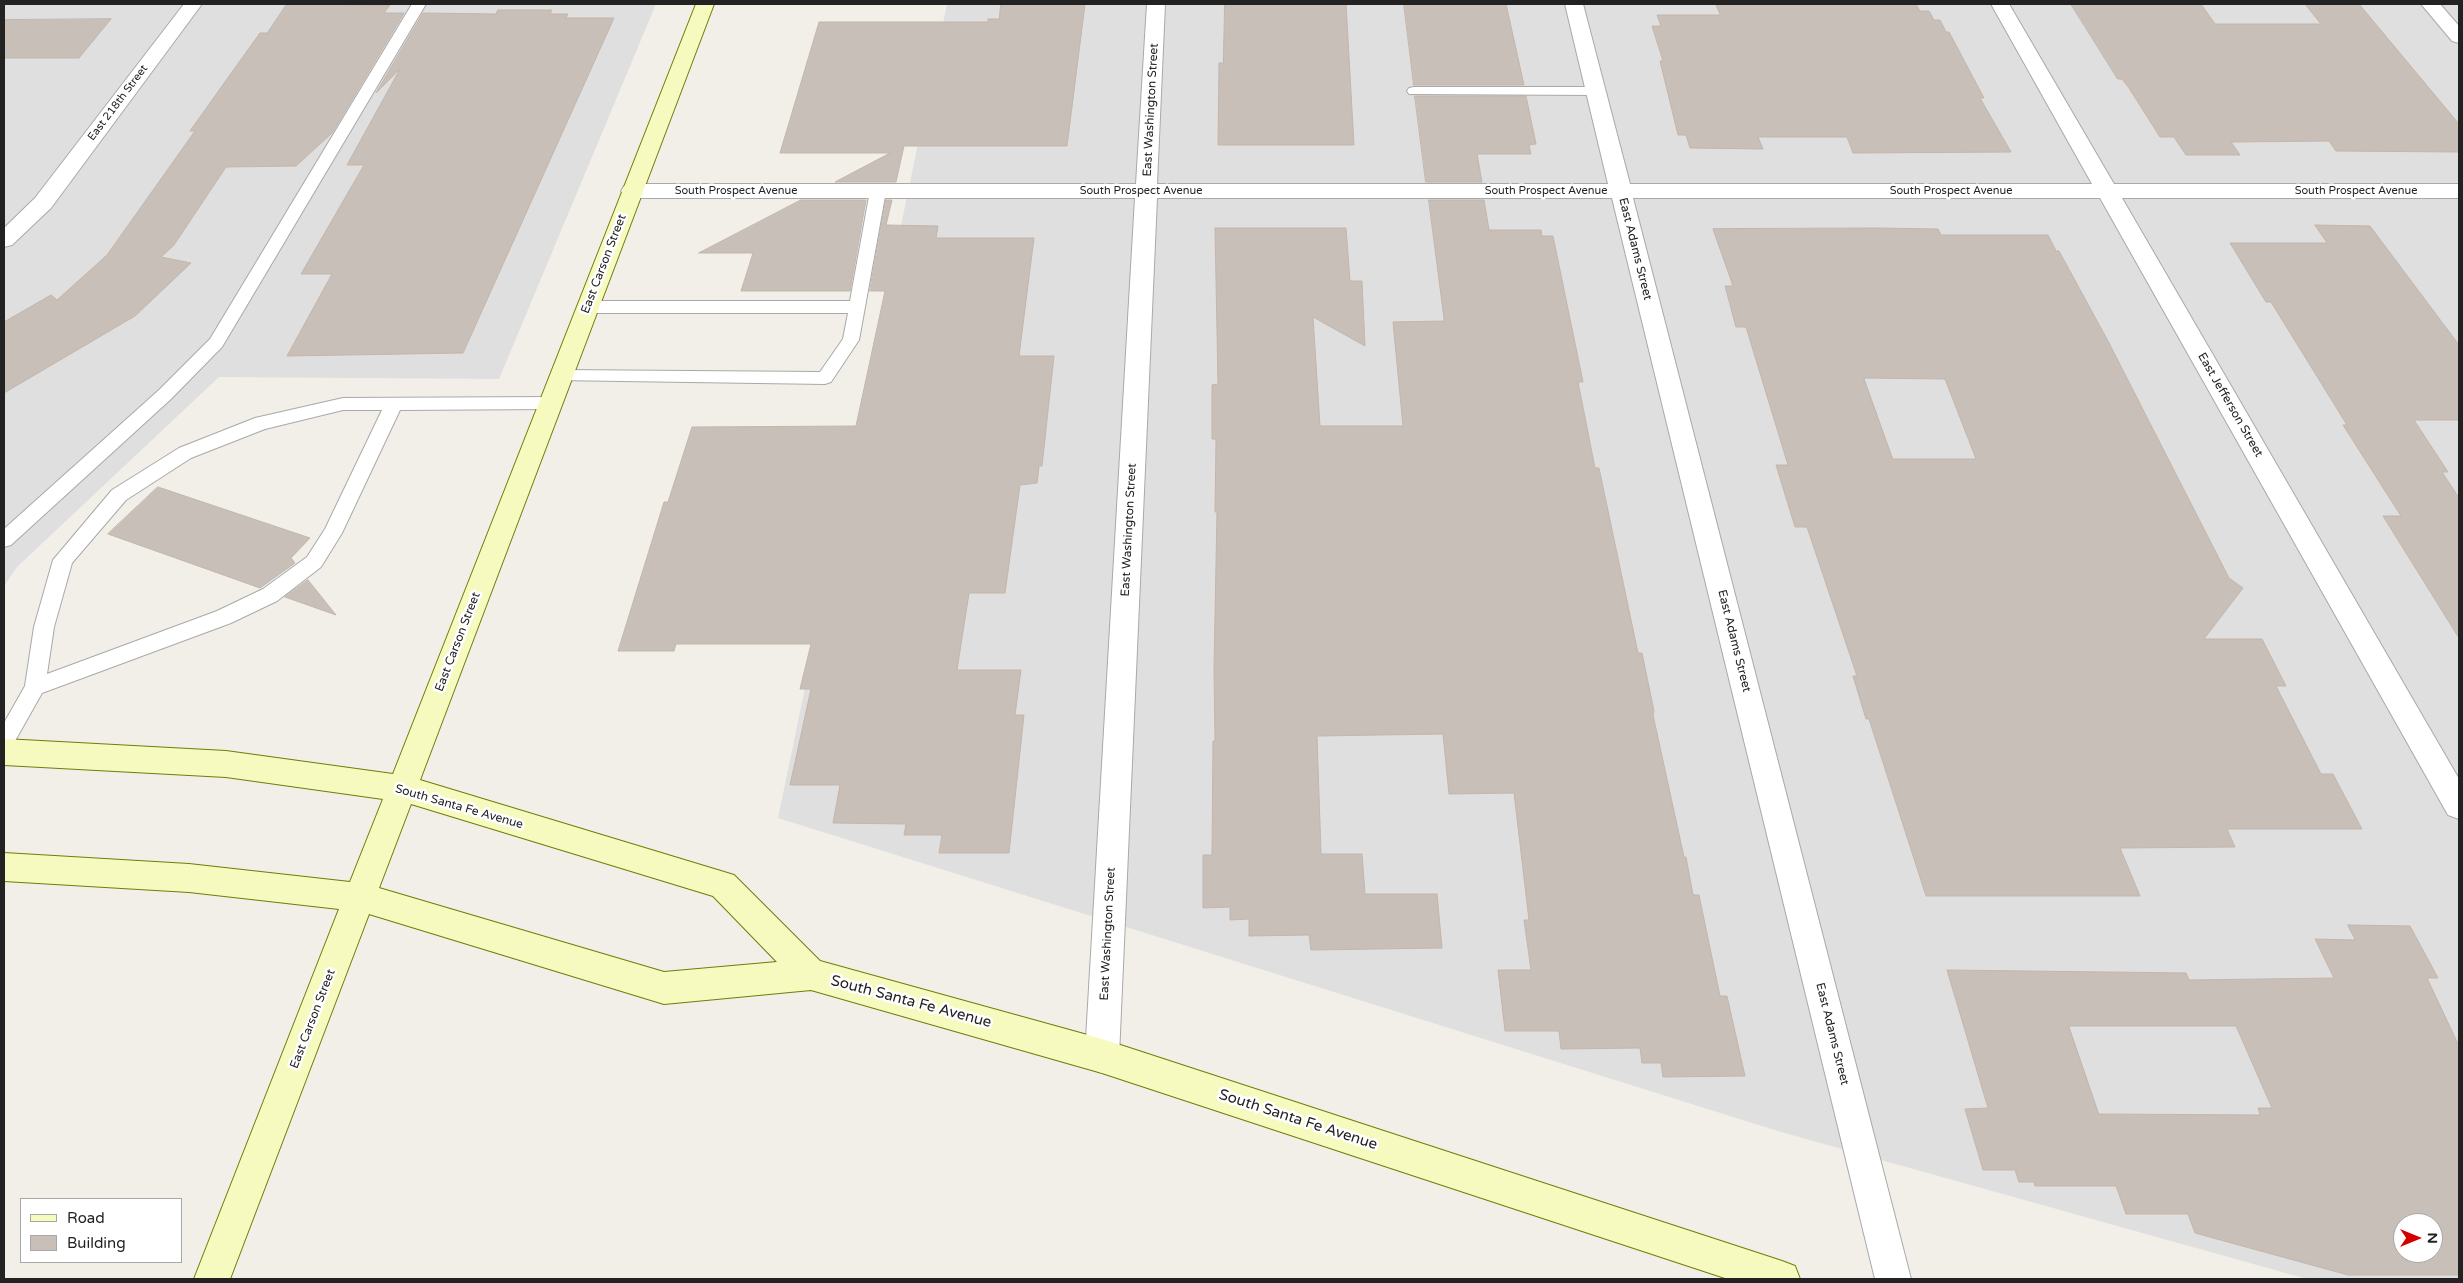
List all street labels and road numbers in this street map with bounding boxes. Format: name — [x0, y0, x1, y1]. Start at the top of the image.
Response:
street label: East Washington Street — [1140, 43, 1162, 177]
street label: East 218th Street — [85, 63, 151, 143]
street label: South Prospect Avenue — [675, 184, 797, 198]
street label: South Prospect Avenue — [1080, 184, 1202, 198]
street label: South Prospect Avenue — [1485, 184, 1607, 198]
street label: South Prospect Avenue — [1890, 184, 2012, 198]
street label: South Prospect Avenue — [2295, 184, 2417, 198]
street label: East Adams Street — [1615, 196, 1655, 302]
street label: East Carson Street — [578, 212, 630, 316]
street label: East Jefferson Street — [2194, 350, 2266, 460]
street label: East Washington Street — [1118, 463, 1140, 597]
street label: East Adams Street — [1714, 588, 1754, 694]
street label: East Carson Street — [432, 590, 484, 694]
street label: South Santa Fe Avenue — [393, 782, 525, 832]
street label: East Washington Street — [1097, 867, 1119, 1001]
street label: East Carson Street — [287, 967, 339, 1071]
street label: South Santa Fe Avenue — [829, 972, 993, 1032]
street label: East Adams Street — [1812, 981, 1852, 1087]
street label: South Santa Fe Avenue — [1216, 1086, 1380, 1154]

